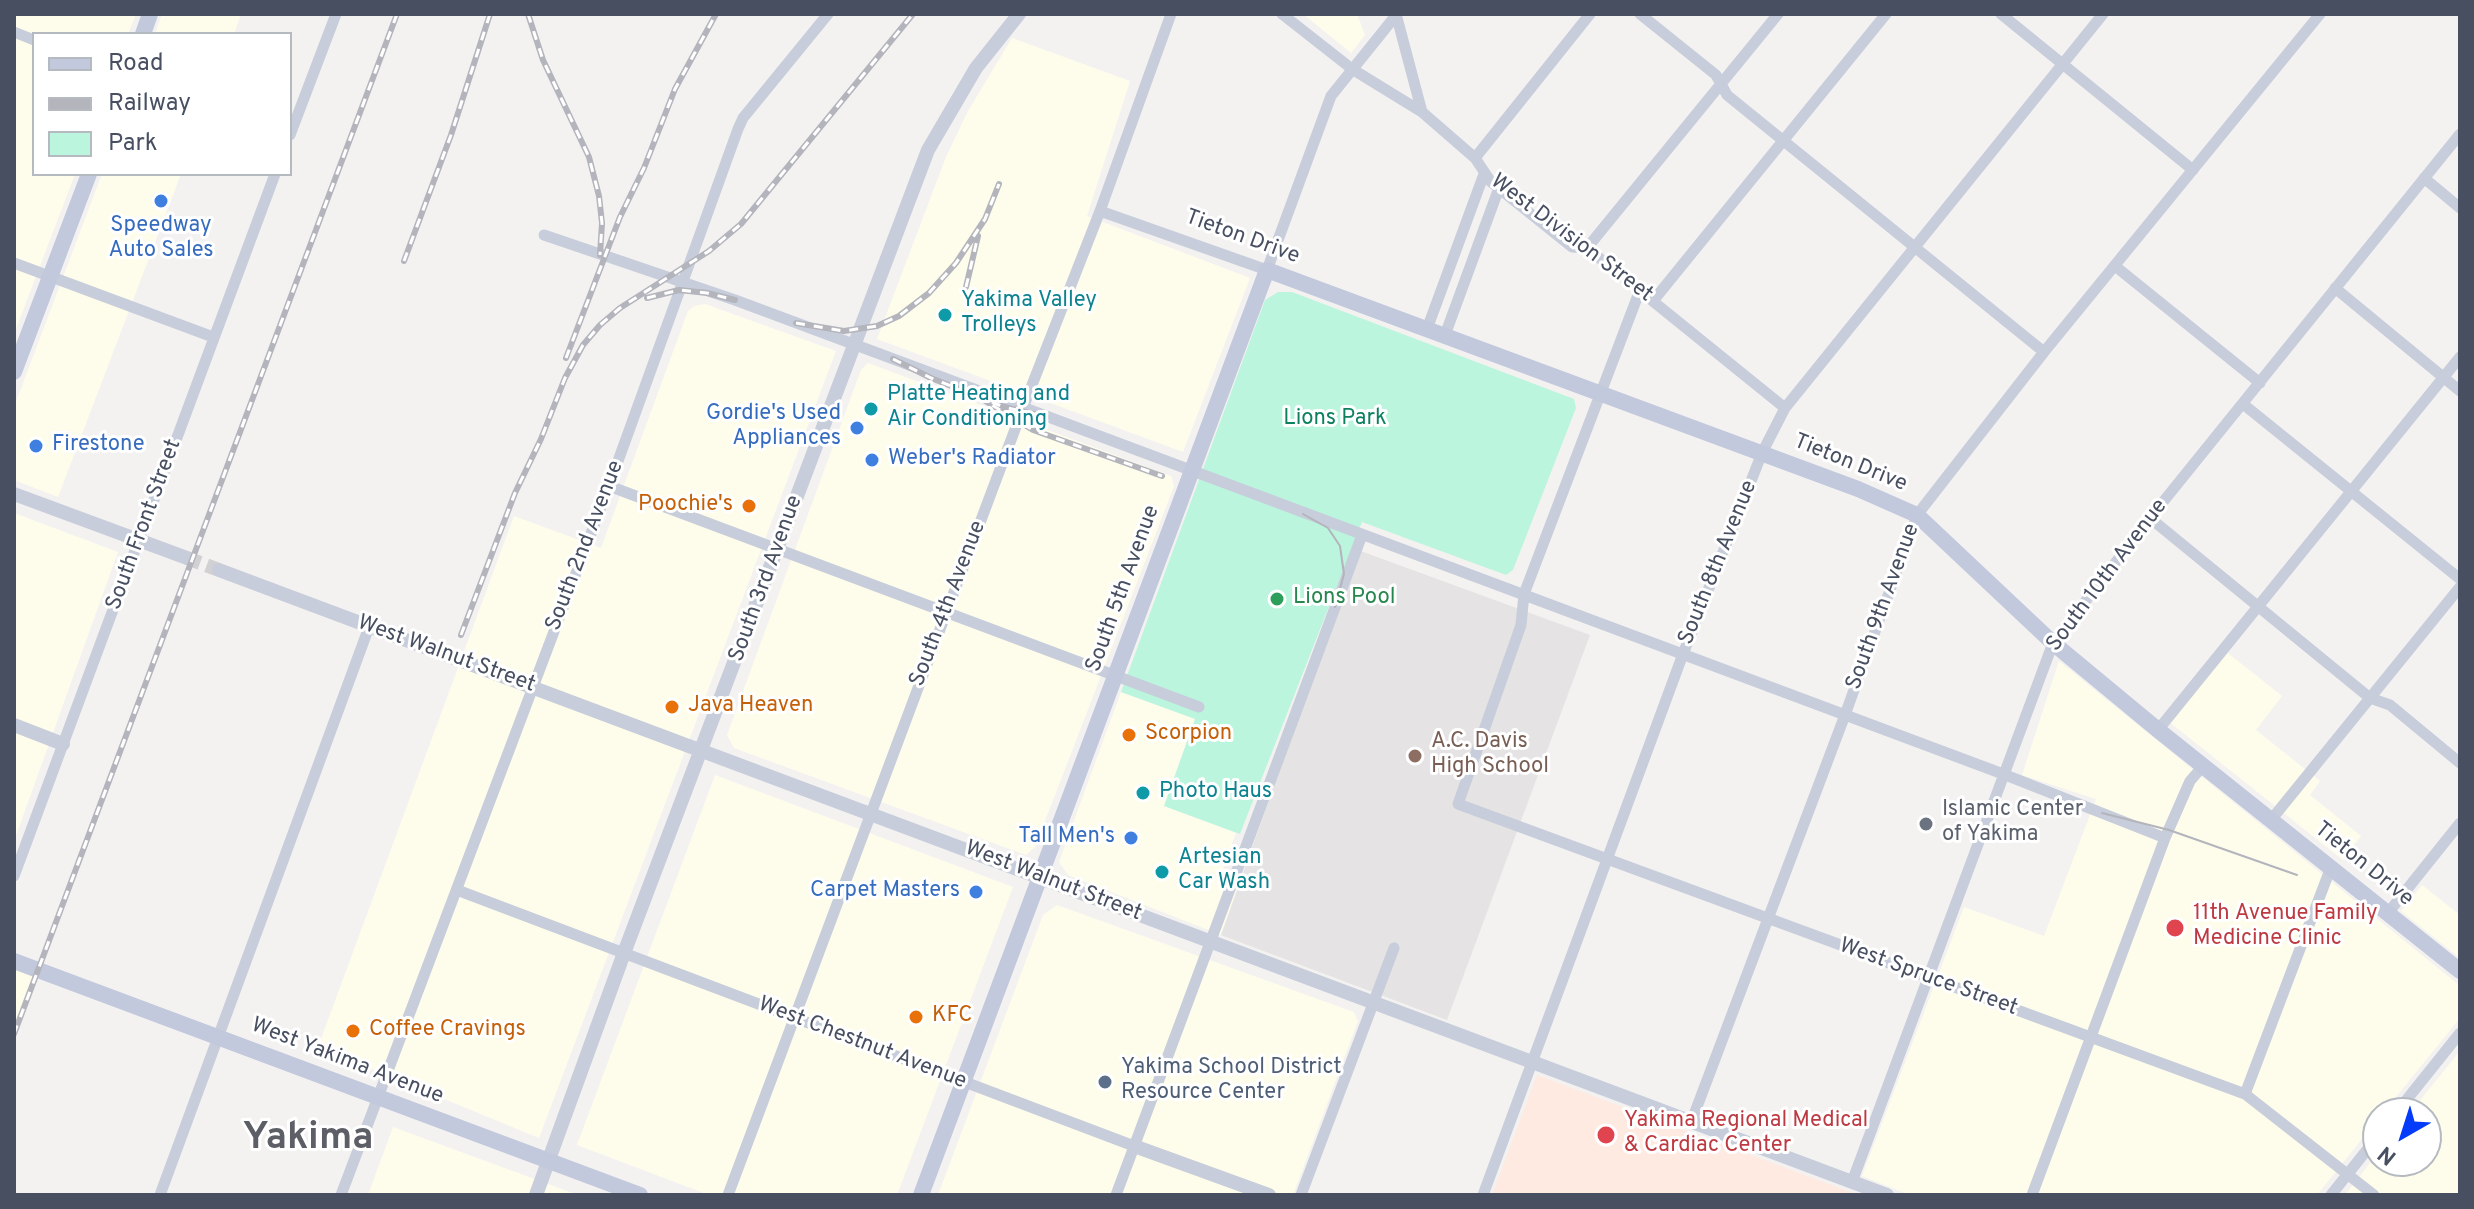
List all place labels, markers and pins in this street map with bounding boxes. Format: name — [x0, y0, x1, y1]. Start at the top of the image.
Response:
marker: Speedway Auto Sales — [152, 192, 170, 210]
place label: Speedway Auto Sales — [108, 214, 214, 266]
place label: Yakima Valley Trolleys — [961, 289, 1097, 340]
marker: Yakima Valley Trolleys — [936, 306, 954, 324]
place label: Platte Heating and Air Conditioning — [887, 383, 1070, 434]
marker: Platte Heating and Air Conditioning — [862, 400, 880, 418]
place label: Gordie's Used Appliances — [706, 402, 841, 454]
marker: Gordie's Used Appliances — [848, 419, 866, 437]
place label: Firestone — [52, 433, 144, 459]
marker: Firestone — [27, 437, 45, 455]
place label: Weber's Radiator — [888, 447, 1056, 473]
marker: Weber's Radiator — [863, 451, 881, 469]
place label: Poochie's — [638, 493, 733, 519]
marker: Poochie's — [740, 497, 758, 515]
place label: Lions Pool — [1293, 586, 1396, 612]
marker: Lions Pool — [1268, 590, 1286, 608]
place label: Java Heaven — [688, 694, 813, 720]
marker: Java Heaven — [663, 698, 681, 716]
place label: Scorpion — [1145, 722, 1232, 748]
marker: Scorpion — [1120, 726, 1138, 744]
place label: A.C. Davis High School — [1431, 730, 1549, 782]
marker: A.C. Davis High School — [1406, 747, 1424, 765]
place label: Photo Haus — [1159, 780, 1272, 806]
marker: Photo Haus — [1134, 784, 1152, 802]
place label: Islamic Center of Yakima — [1942, 798, 2083, 850]
marker: Islamic Center of Yakima — [1917, 815, 1935, 833]
place label: Tall Men's — [1018, 825, 1115, 851]
marker: Tall Men's — [1122, 829, 1140, 847]
place label: Artesian Car Wash — [1178, 846, 1270, 898]
marker: Artesian Car Wash — [1153, 863, 1171, 881]
place label: Carpet Masters — [810, 879, 960, 905]
marker: Carpet Masters — [967, 883, 985, 901]
place label: 11th Avenue Family Medicine Clinic — [2193, 902, 2378, 954]
marker: 11th Avenue Family Medicine Clinic — [2164, 917, 2186, 939]
place label: KFC — [932, 1004, 972, 1030]
marker: KFC — [907, 1008, 925, 1026]
place label: Coffee Cravings — [369, 1018, 526, 1044]
marker: Coffee Cravings — [344, 1022, 362, 1040]
place label: Yakima School District Resource Center — [1121, 1056, 1341, 1108]
marker: Yakima School District Resource Center — [1096, 1073, 1114, 1091]
place label: Yakima Regional Medical & Cardiac Center — [1624, 1109, 1868, 1160]
marker: Yakima Regional Medical & Cardiac Center — [1595, 1124, 1617, 1146]

